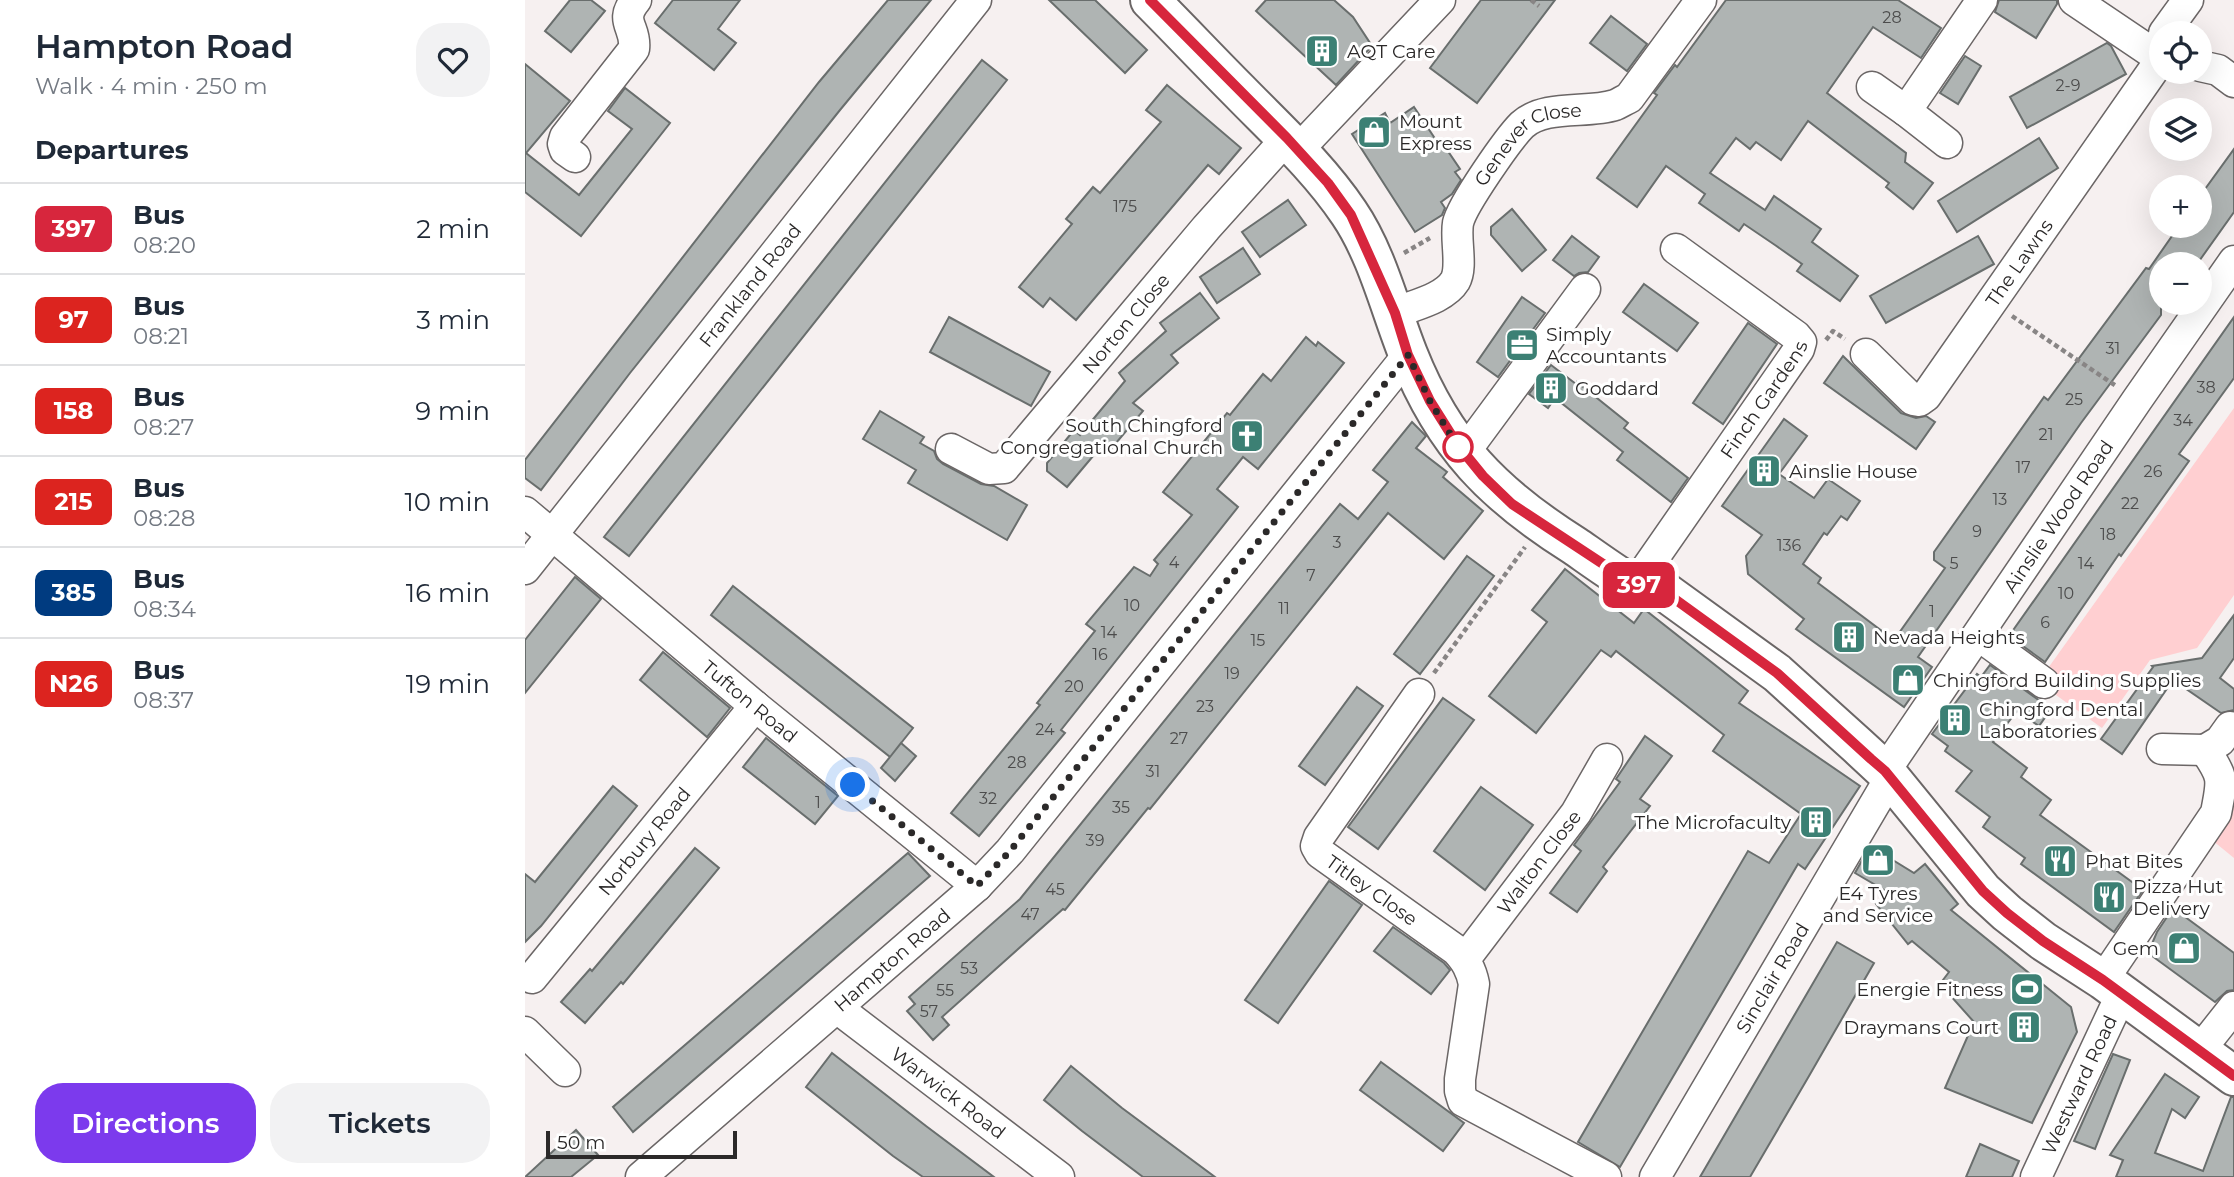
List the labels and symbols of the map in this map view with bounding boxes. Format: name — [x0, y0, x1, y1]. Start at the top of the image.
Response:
house number: 28 — [1882, 8, 1902, 27]
building icon: AQT Care — [1303, 32, 1341, 70]
place label: AQT Care — [1347, 40, 1435, 63]
house number: 2-9 — [2056, 76, 2080, 95]
street label: Genever Close — [1470, 99, 1582, 191]
place label: Mount Express — [1399, 110, 1472, 155]
shop icon: Mount Express — [1355, 113, 1393, 151]
house number: 175 — [1113, 197, 1137, 216]
street label: The Lawns — [1981, 215, 2058, 311]
street label: Frankland Road — [694, 219, 806, 352]
street label: Norton Close — [1077, 269, 1175, 378]
place label: Simply Accountants — [1546, 323, 1667, 368]
office icon: Simply Accountants — [1503, 326, 1541, 364]
street label: Finch Gardens — [1715, 339, 1813, 463]
house number: 31 — [2106, 339, 2120, 358]
building icon: Goddard — [1532, 369, 1570, 407]
place label: Goddard — [1575, 377, 1659, 400]
house number: 38 — [2196, 378, 2216, 397]
house number: 25 — [2065, 390, 2083, 409]
house number: 34 — [2173, 411, 2193, 430]
place label: South Chingford Congregational Church — [1000, 414, 1223, 459]
church icon: South Chingford Congregational Church — [1228, 417, 1266, 455]
house number: 21 — [2039, 425, 2053, 444]
unlabelled marker — [1443, 432, 1473, 462]
street label: Ainslie Wood Road — [1999, 436, 2118, 597]
building icon: Ainslie House — [1745, 452, 1783, 490]
house number: 17 — [2015, 458, 2031, 477]
place label: Ainslie House — [1789, 460, 1917, 483]
house number: 26 — [2144, 462, 2163, 481]
house number: 13 — [1993, 490, 2007, 509]
house number: 22 — [2121, 494, 2139, 513]
house number: 9 — [1972, 522, 1982, 541]
house number: 18 — [2100, 525, 2116, 544]
house number: 3 — [1332, 533, 1342, 552]
house number: 136 — [1777, 536, 1802, 555]
house number: 4 — [1169, 553, 1180, 572]
house number: 5 — [1949, 554, 1959, 573]
house number: 14 — [2078, 554, 2095, 573]
line badge: 397 — [1599, 562, 1679, 608]
house number: 7 — [1306, 566, 1316, 585]
house number: 10 — [2058, 584, 2074, 603]
house number: 10 — [1124, 596, 1140, 615]
house number: 11 — [1278, 599, 1290, 618]
house number: 1 — [1929, 602, 1935, 621]
house number: 6 — [2040, 613, 2050, 632]
building icon: Nevada Heights — [1830, 618, 1868, 656]
house number: 14 — [1101, 623, 1118, 642]
place label: Nevada Heights — [1873, 626, 2025, 649]
house number: 15 — [1251, 631, 1265, 650]
house number: 16 — [1092, 645, 1108, 664]
street label: Tufton Road — [697, 656, 802, 748]
shop icon: Chingford Building Supplies — [1889, 661, 1927, 699]
house number: 19 — [1224, 664, 1240, 683]
place label: Chingford Building Supplies — [1933, 669, 2201, 692]
house number: 20 — [1064, 677, 1084, 696]
house number: 23 — [1196, 697, 1214, 716]
place label: Chingford Dental Laboratories — [1979, 698, 2143, 743]
building icon: Chingford Dental Laboratories — [1936, 701, 1974, 739]
house number: 24 — [1035, 720, 1055, 739]
house number: 27 — [1170, 729, 1188, 748]
house number: 28 — [1007, 753, 1027, 772]
house number: 31 — [1146, 762, 1160, 781]
your location — [835, 767, 870, 802]
street label: Norbury Road — [594, 783, 696, 900]
house number: 32 — [979, 789, 997, 808]
house number: 1 — [815, 793, 821, 812]
house number: 35 — [1112, 798, 1130, 817]
building icon: The Microfaculty — [1797, 803, 1835, 841]
street label: Walton Close — [1492, 806, 1586, 919]
place label: The Microfaculty — [1634, 811, 1792, 834]
house number: 39 — [1086, 831, 1104, 850]
shop icon: E4 Tyres and Service — [1859, 841, 1897, 879]
restaurant icon: Phat Bites — [2041, 842, 2079, 880]
street label: Titley Close — [1322, 850, 1422, 931]
place label: Phat Bites — [2085, 850, 2183, 873]
place label: Pizza Hut Delivery — [2133, 875, 2224, 920]
restaurant icon: Pizza Hut Delivery — [2090, 878, 2128, 916]
house number: 45 — [1045, 880, 1065, 899]
place label: E4 Tyres and Service — [1823, 882, 1933, 927]
street label: Hampton Road — [829, 903, 955, 1017]
house number: 47 — [1020, 905, 1040, 924]
street label: Sinclair Road — [1731, 919, 1814, 1037]
shop icon: Gem — [2165, 929, 2203, 967]
place label: Gem — [2113, 937, 2159, 960]
house number: 53 — [960, 959, 978, 978]
sports icon: Energie Fitness — [2008, 970, 2046, 1008]
place label: Energie Fitness — [1856, 978, 2003, 1001]
house number: 55 — [936, 981, 954, 1000]
house number: 57 — [920, 1002, 938, 1021]
building icon: Draymans Court — [2005, 1008, 2043, 1046]
street label: Westward Road — [2037, 1012, 2122, 1158]
place label: Draymans Court — [1844, 1016, 1999, 1039]
street label: Warwick Road — [886, 1042, 1010, 1144]
scale bar — [546, 1128, 737, 1160]

